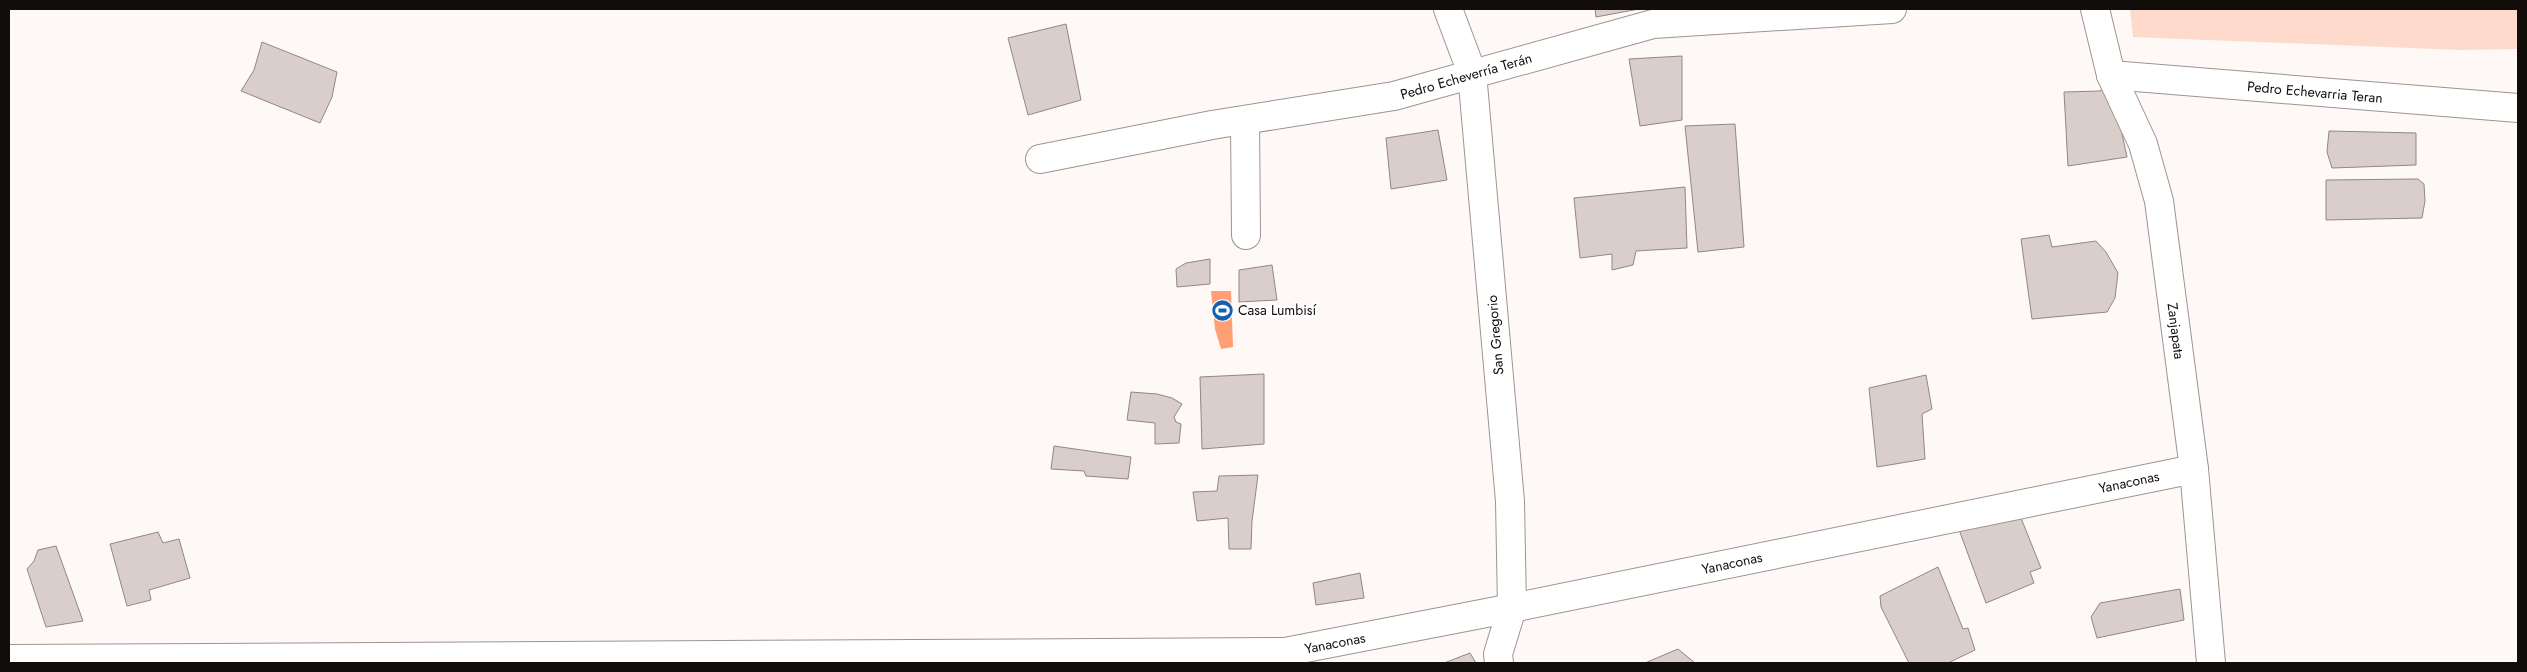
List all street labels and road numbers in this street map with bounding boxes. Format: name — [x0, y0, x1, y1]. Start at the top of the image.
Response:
street label: Pedro Echeverría Terán — [1398, 48, 1534, 104]
street label: Pedro Echevarria Teran — [2246, 76, 2384, 108]
street label: San Gregorio — [1482, 294, 1508, 376]
street label: Zanjapata — [2163, 302, 2189, 360]
street label: Yanaconas — [2097, 466, 2161, 498]
street label: Yanaconas — [1700, 547, 1764, 579]
street label: Yanaconas — [1303, 627, 1367, 659]

